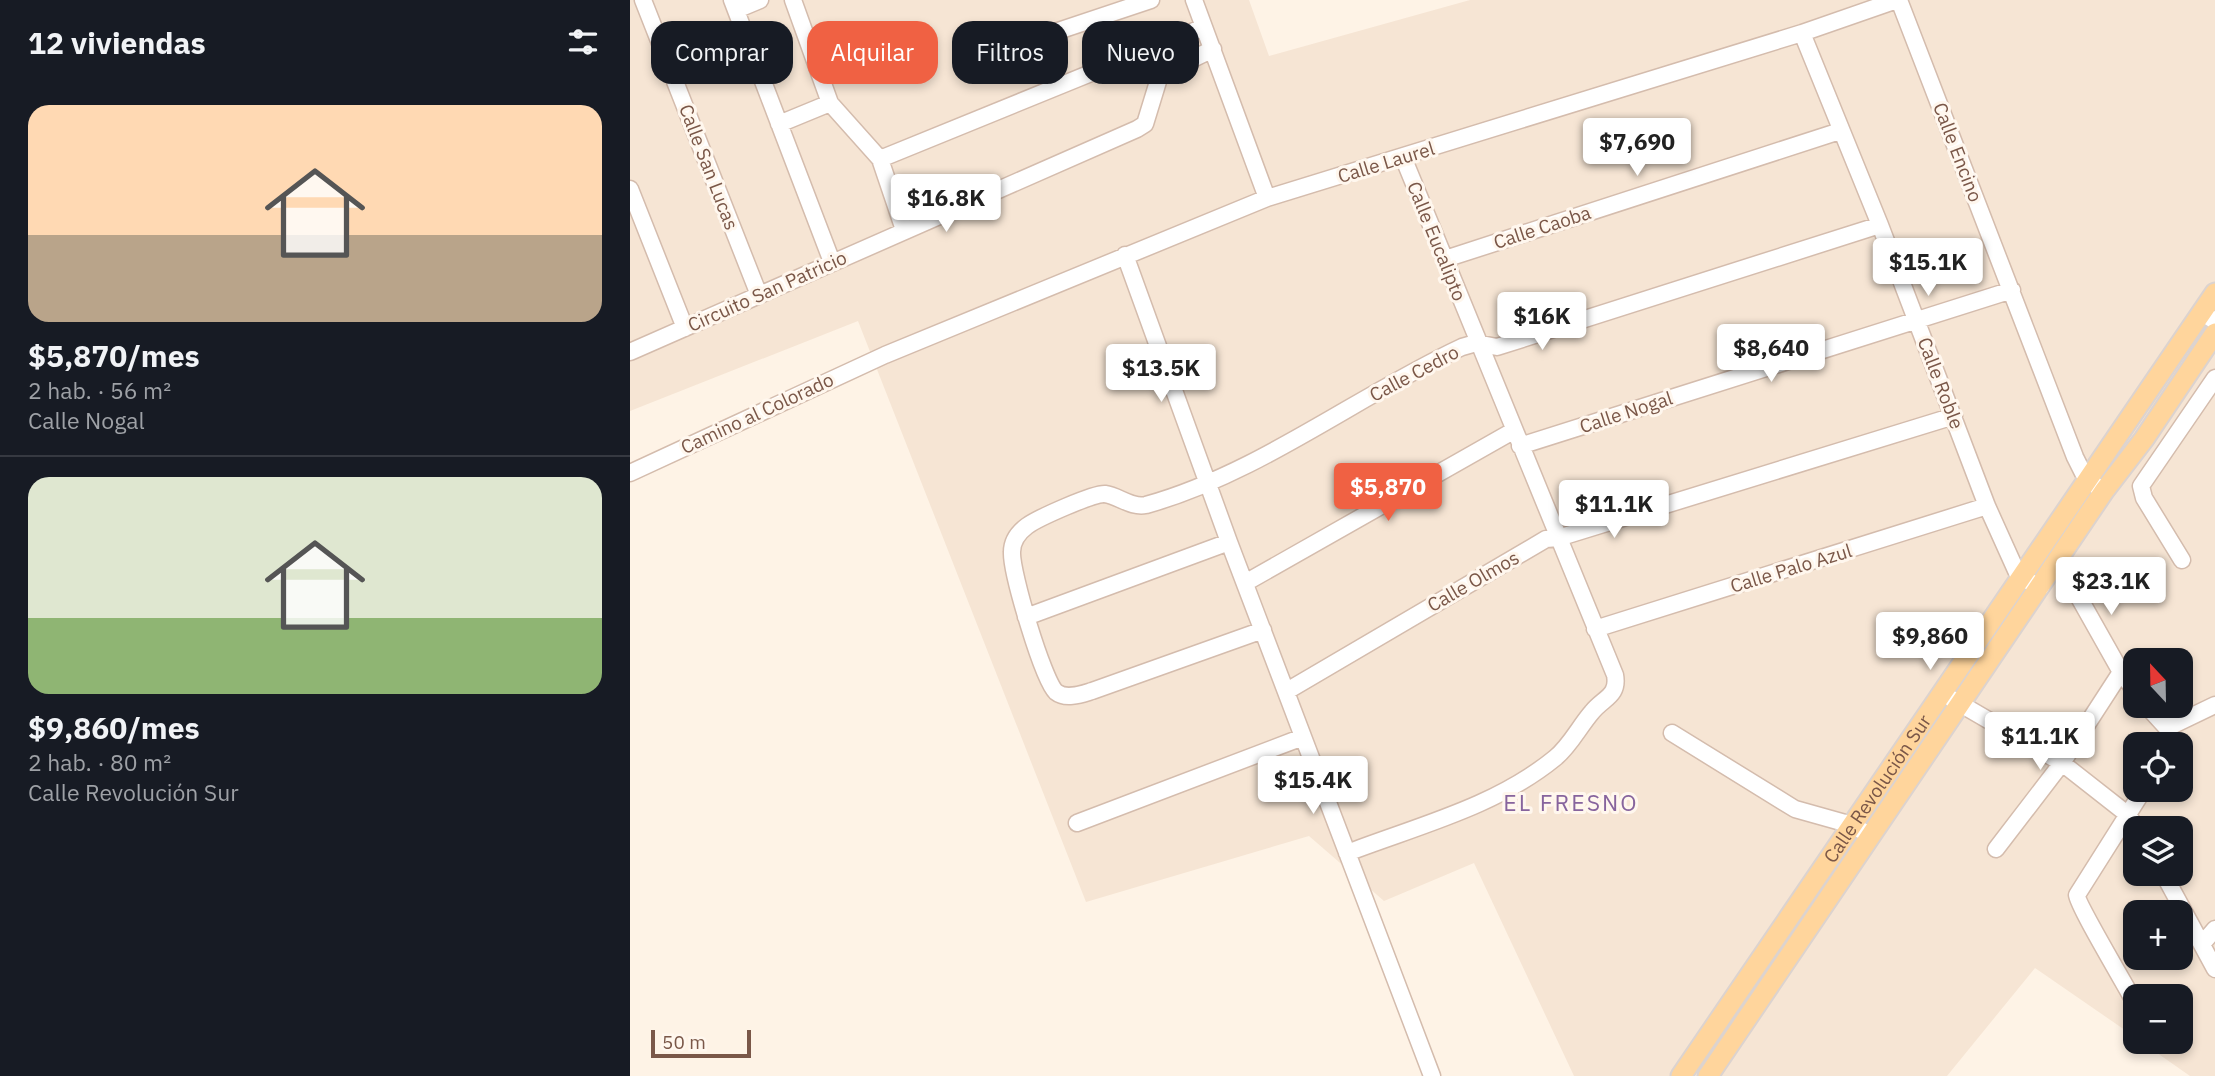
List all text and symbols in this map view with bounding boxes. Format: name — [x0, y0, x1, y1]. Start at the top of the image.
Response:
chip: Comprar — [651, 21, 793, 84]
chip: Alquilar — [807, 21, 938, 84]
chip: Filtros — [952, 21, 1068, 84]
chip: Nuevo — [1082, 21, 1199, 84]
text: 12 viviendas — [28, 23, 206, 62]
icon: filters — [564, 23, 602, 61]
street label: Calle Encino — [1928, 99, 1988, 205]
street label: Calle San Lucas — [674, 101, 744, 233]
pin: $7,690 — [1580, 118, 1694, 178]
text: $7,690 — [1599, 126, 1675, 156]
street label: Calle Laurel — [1335, 136, 1437, 188]
icon: home — [252, 150, 378, 276]
pin: $16.8K — [889, 174, 1003, 234]
street label: Calle Eucalipto — [1402, 178, 1472, 304]
text: $16.8K — [907, 182, 985, 212]
street label: Calle Caoba — [1490, 200, 1594, 254]
pin: $15.1K — [1871, 238, 1985, 298]
street label: Circuito San Patricio — [684, 245, 850, 337]
text: $15.1K — [1889, 246, 1967, 276]
pin: $16K — [1501, 292, 1583, 352]
text: $16K — [1513, 300, 1571, 330]
pin: $8,640 — [1714, 324, 1828, 384]
text: $8,640 — [1733, 332, 1809, 362]
street label: Calle Roble — [1913, 334, 1969, 432]
text: $5,870/mes — [28, 336, 200, 375]
street label: Calle Cedro — [1365, 339, 1463, 407]
pin: $13.5K — [1104, 344, 1218, 404]
text: $13.5K — [1122, 352, 1200, 382]
street label: Camino al Colorado — [677, 367, 837, 459]
text: 2 hab. · 56 m² — [28, 375, 171, 405]
street label: Calle Nogal — [1576, 386, 1676, 438]
text: Calle Nogal — [28, 405, 145, 435]
pin: $5,870 — [1331, 463, 1445, 523]
text: $5,870 — [1350, 471, 1426, 501]
pin: $11.1K — [1557, 480, 1671, 540]
text: $11.1K — [1575, 488, 1653, 518]
icon: home — [252, 522, 378, 648]
street label: Calle Palo Azul — [1727, 538, 1855, 598]
street label: Calle Olmos — [1423, 545, 1523, 617]
pin: $23.1K — [2054, 558, 2168, 617]
text: $23.1K — [2072, 565, 2150, 595]
pin: $9,860 — [1873, 612, 1987, 672]
text: $9,860 — [1892, 620, 1968, 650]
north arrow — [2123, 648, 2193, 718]
map controls — [2123, 648, 2193, 1054]
text: $9,860/mes — [28, 708, 200, 747]
street label: Calle Revolución Sur — [1818, 710, 1936, 867]
pin: $11.1K — [1983, 712, 2097, 772]
text: $11.1K — [2001, 720, 2079, 750]
button: locate — [2123, 732, 2193, 802]
text: 2 hab. · 80 m² — [28, 747, 171, 777]
pin: $15.4K — [1256, 756, 1370, 816]
text: $15.4K — [1274, 764, 1352, 794]
text: Calle Revolución Sur — [28, 777, 239, 807]
district label: EL FRESNO — [1503, 787, 1639, 817]
button: layers — [2123, 816, 2193, 886]
button: + — [2123, 900, 2193, 970]
button: − — [2123, 984, 2193, 1054]
scale bar — [651, 1027, 751, 1059]
text: 50 m — [662, 1030, 706, 1054]

